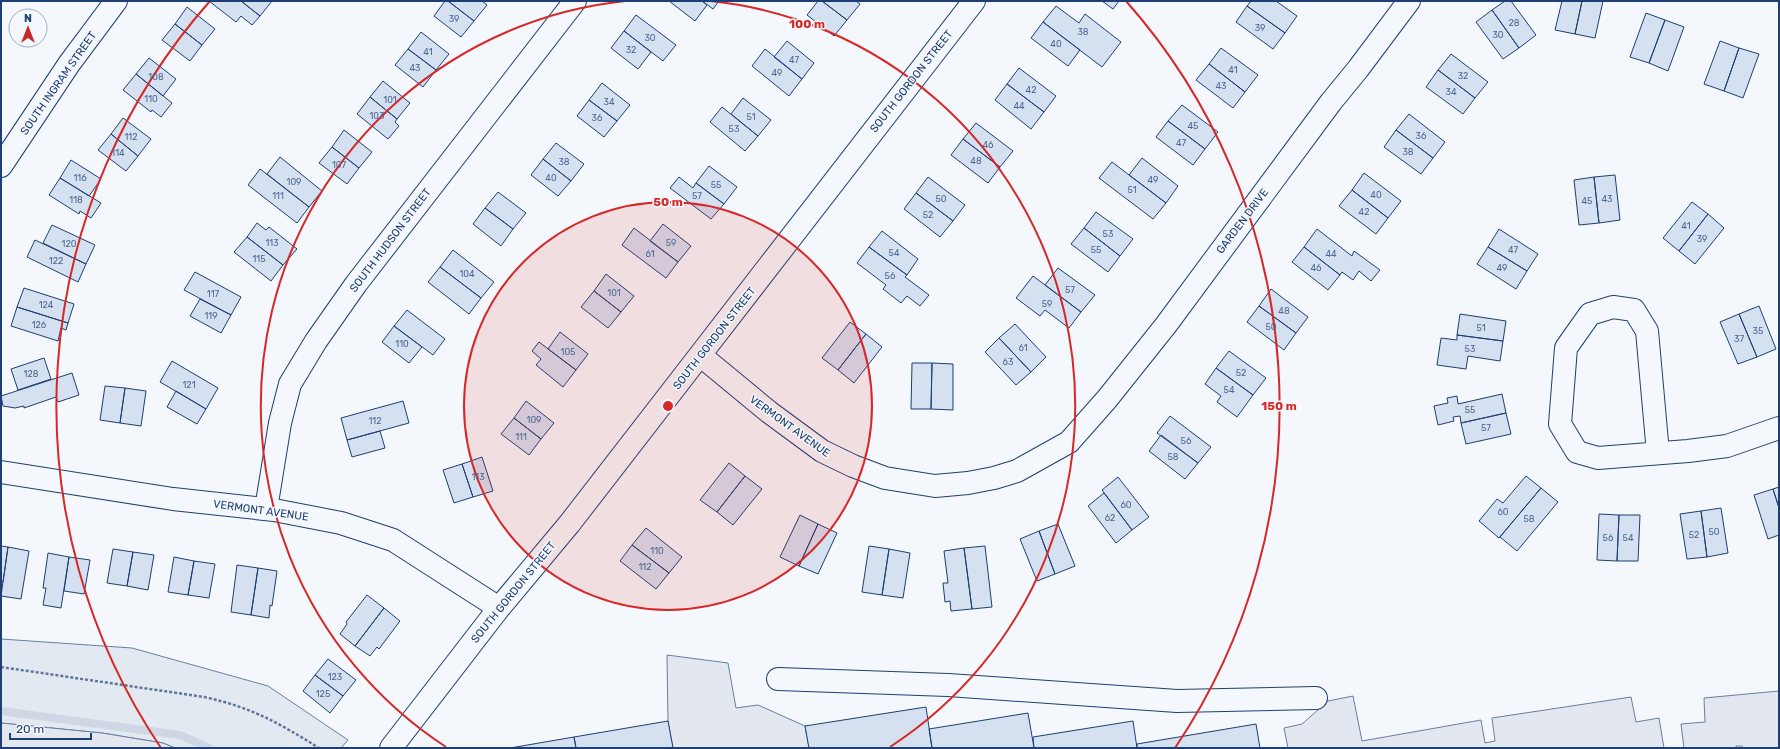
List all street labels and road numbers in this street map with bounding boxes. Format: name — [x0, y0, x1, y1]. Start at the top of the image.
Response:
street label: SOUTH GORDON STREET — [867, 27, 956, 135]
street label: SOUTH INGRAM STREET — [18, 29, 99, 137]
street label: SOUTH HUDSON STREET — [347, 185, 434, 295]
street label: GARDEN DRIVE — [1214, 186, 1271, 256]
street label: SOUTH GORDON STREET — [670, 284, 759, 392]
street label: VERMONT AVENUE — [747, 393, 833, 460]
street label: VERMONT AVENUE — [212, 497, 310, 524]
street label: SOUTH GORDON STREET — [469, 539, 559, 646]

